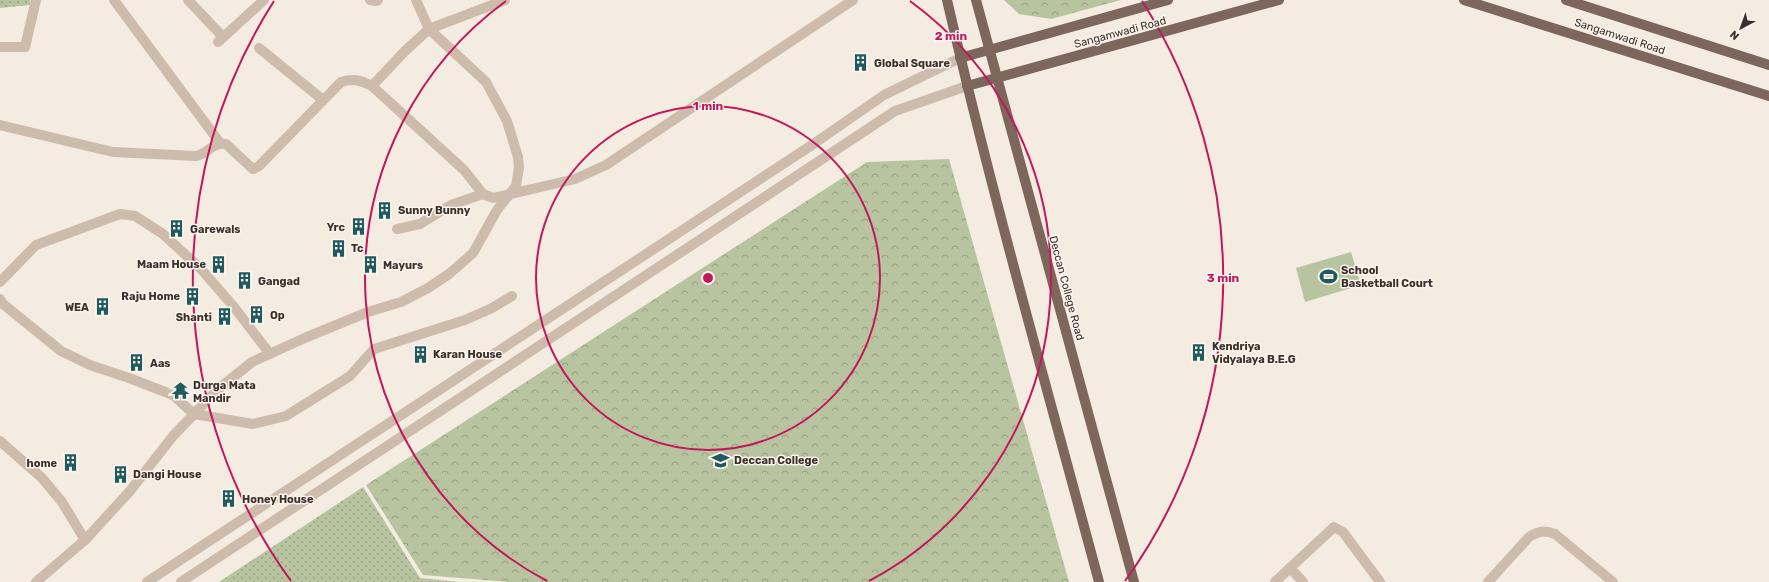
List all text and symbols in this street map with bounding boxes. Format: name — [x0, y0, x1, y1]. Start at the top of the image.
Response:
north arrow — [1721, 8, 1761, 48]
street label: Sangamwadi Road — [1073, 14, 1168, 51]
street label: Sangamwadi Road — [1573, 16, 1667, 57]
text: N — [1727, 28, 1742, 43]
text: 2 min — [935, 29, 968, 43]
building icon: Global Square — [851, 53, 871, 73]
place label: Global Square — [874, 57, 950, 70]
text: 1 min — [693, 99, 724, 113]
building icon: Sunny Bunny — [375, 200, 395, 220]
place label: Sunny Bunny — [398, 204, 471, 217]
building icon: Yrc — [348, 217, 368, 237]
building icon: Garewals — [167, 219, 187, 239]
place label: Yrc — [327, 221, 345, 234]
place label: Garewals — [190, 223, 240, 236]
street label: Deccan College Road — [1046, 234, 1087, 342]
building icon: Tc — [328, 238, 348, 258]
place label: Tc — [351, 242, 364, 255]
building icon: Maam House — [209, 254, 229, 274]
building icon: Mayurs — [360, 255, 380, 275]
place label: Maam House — [137, 258, 206, 271]
place label: Mayurs — [383, 259, 423, 272]
place label: School Basketball Court — [1341, 264, 1433, 290]
sports icon: School Basketball Court — [1318, 266, 1338, 286]
building icon: Gangad — [235, 271, 255, 291]
centre of rings — [701, 271, 715, 285]
text: 3 min — [1207, 271, 1240, 285]
place label: Gangad — [258, 275, 300, 288]
building icon: Raju Home — [183, 286, 203, 306]
place label: Raju Home — [121, 290, 180, 303]
building icon: WEA — [92, 297, 112, 317]
place label: WEA — [65, 301, 89, 314]
building icon: Op — [247, 305, 267, 325]
building icon: Shanti — [215, 307, 235, 327]
place label: Op — [270, 309, 285, 322]
place label: Shanti — [176, 311, 212, 324]
place label: Kendriya Vidyalaya B.E.G — [1212, 340, 1296, 366]
building icon: Kendriya Vidyalaya B.E.G — [1189, 342, 1209, 362]
building icon: Karan House — [410, 344, 430, 364]
place label: Karan House — [433, 348, 503, 361]
building icon: Aas — [127, 353, 147, 373]
place label: Aas — [150, 357, 170, 370]
place label: Durga Mata Mandir — [193, 379, 256, 405]
temple icon: Durga Mata Mandir — [170, 381, 190, 401]
school or university icon: Deccan College — [711, 450, 731, 470]
building icon: home — [60, 453, 80, 473]
place label: Deccan College — [734, 454, 819, 467]
place label: home — [27, 457, 57, 470]
building icon: Dangi House — [110, 464, 130, 484]
place label: Dangi House — [133, 468, 202, 481]
building icon: Honey House — [219, 489, 239, 509]
place label: Honey House — [242, 493, 314, 506]

